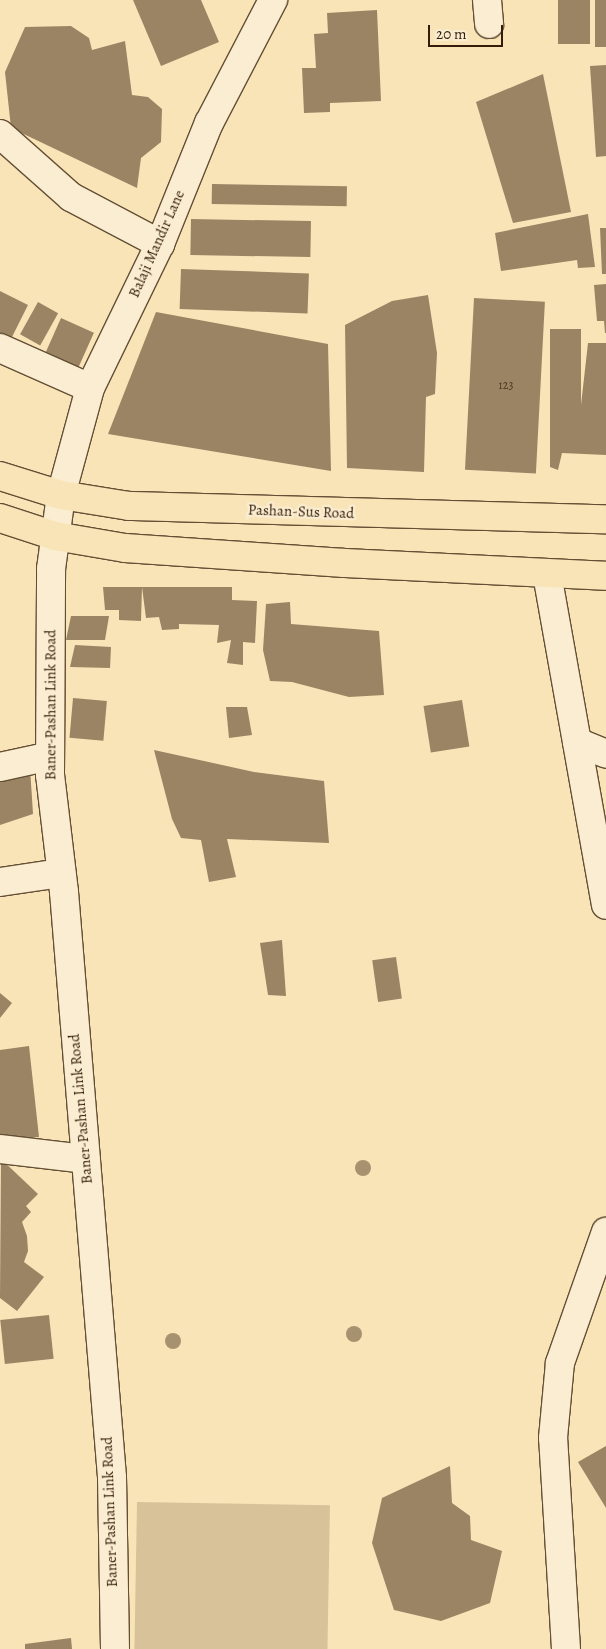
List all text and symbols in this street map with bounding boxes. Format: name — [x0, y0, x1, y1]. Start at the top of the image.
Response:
scale bar — [431, 15, 506, 47]
text: 20 m — [436, 24, 467, 44]
street label: Balaji Mandir Lane — [125, 187, 189, 301]
house number: 123 — [499, 379, 513, 393]
street label: Pashan-Sus Road — [248, 501, 354, 523]
street label: Baner-Pashan Link Road — [42, 630, 60, 780]
street label: Baner-Pashan Link Road — [65, 1033, 97, 1185]
street label: Baner-Pashan Link Road — [98, 1436, 122, 1588]

